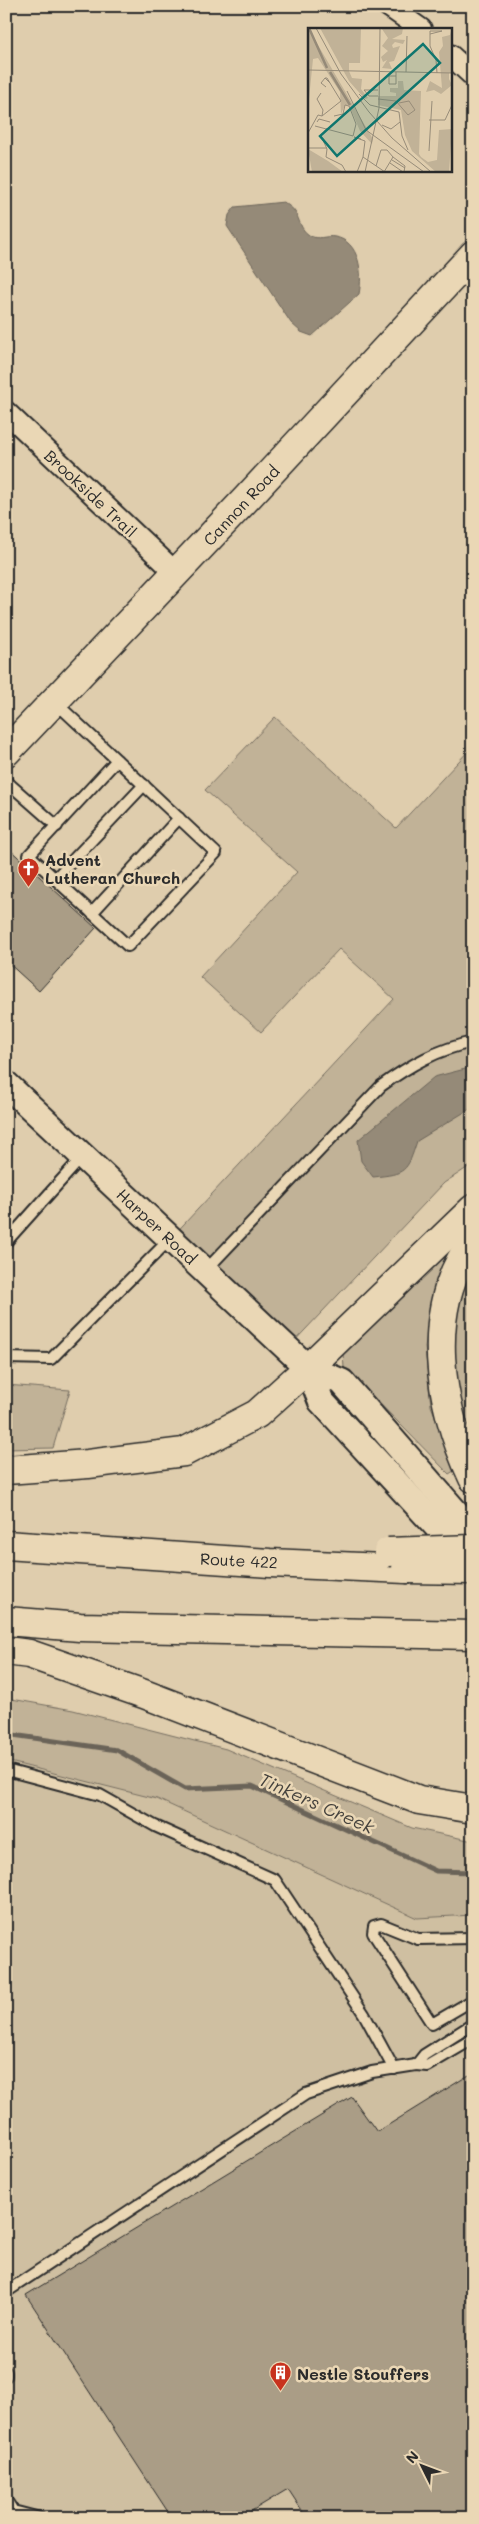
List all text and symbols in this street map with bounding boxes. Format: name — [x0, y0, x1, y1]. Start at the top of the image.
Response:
inset map — [308, 28, 452, 171]
street label: Brookside Trail — [40, 445, 142, 541]
street label: Cannon Road — [198, 460, 284, 550]
place label: Advent Lutheran Church — [45, 849, 180, 888]
church icon: Advent Lutheran Church — [17, 856, 41, 887]
street label: Harper Road — [112, 1183, 202, 1269]
street label: Route 422 — [200, 1547, 278, 1573]
water label: Tinkers Creek — [256, 1767, 379, 1839]
building icon: Nestle Stouffers — [269, 2361, 293, 2392]
place label: Nestle Stouffers — [297, 2363, 429, 2384]
north arrow — [396, 2442, 446, 2492]
text: N — [401, 2447, 423, 2467]

